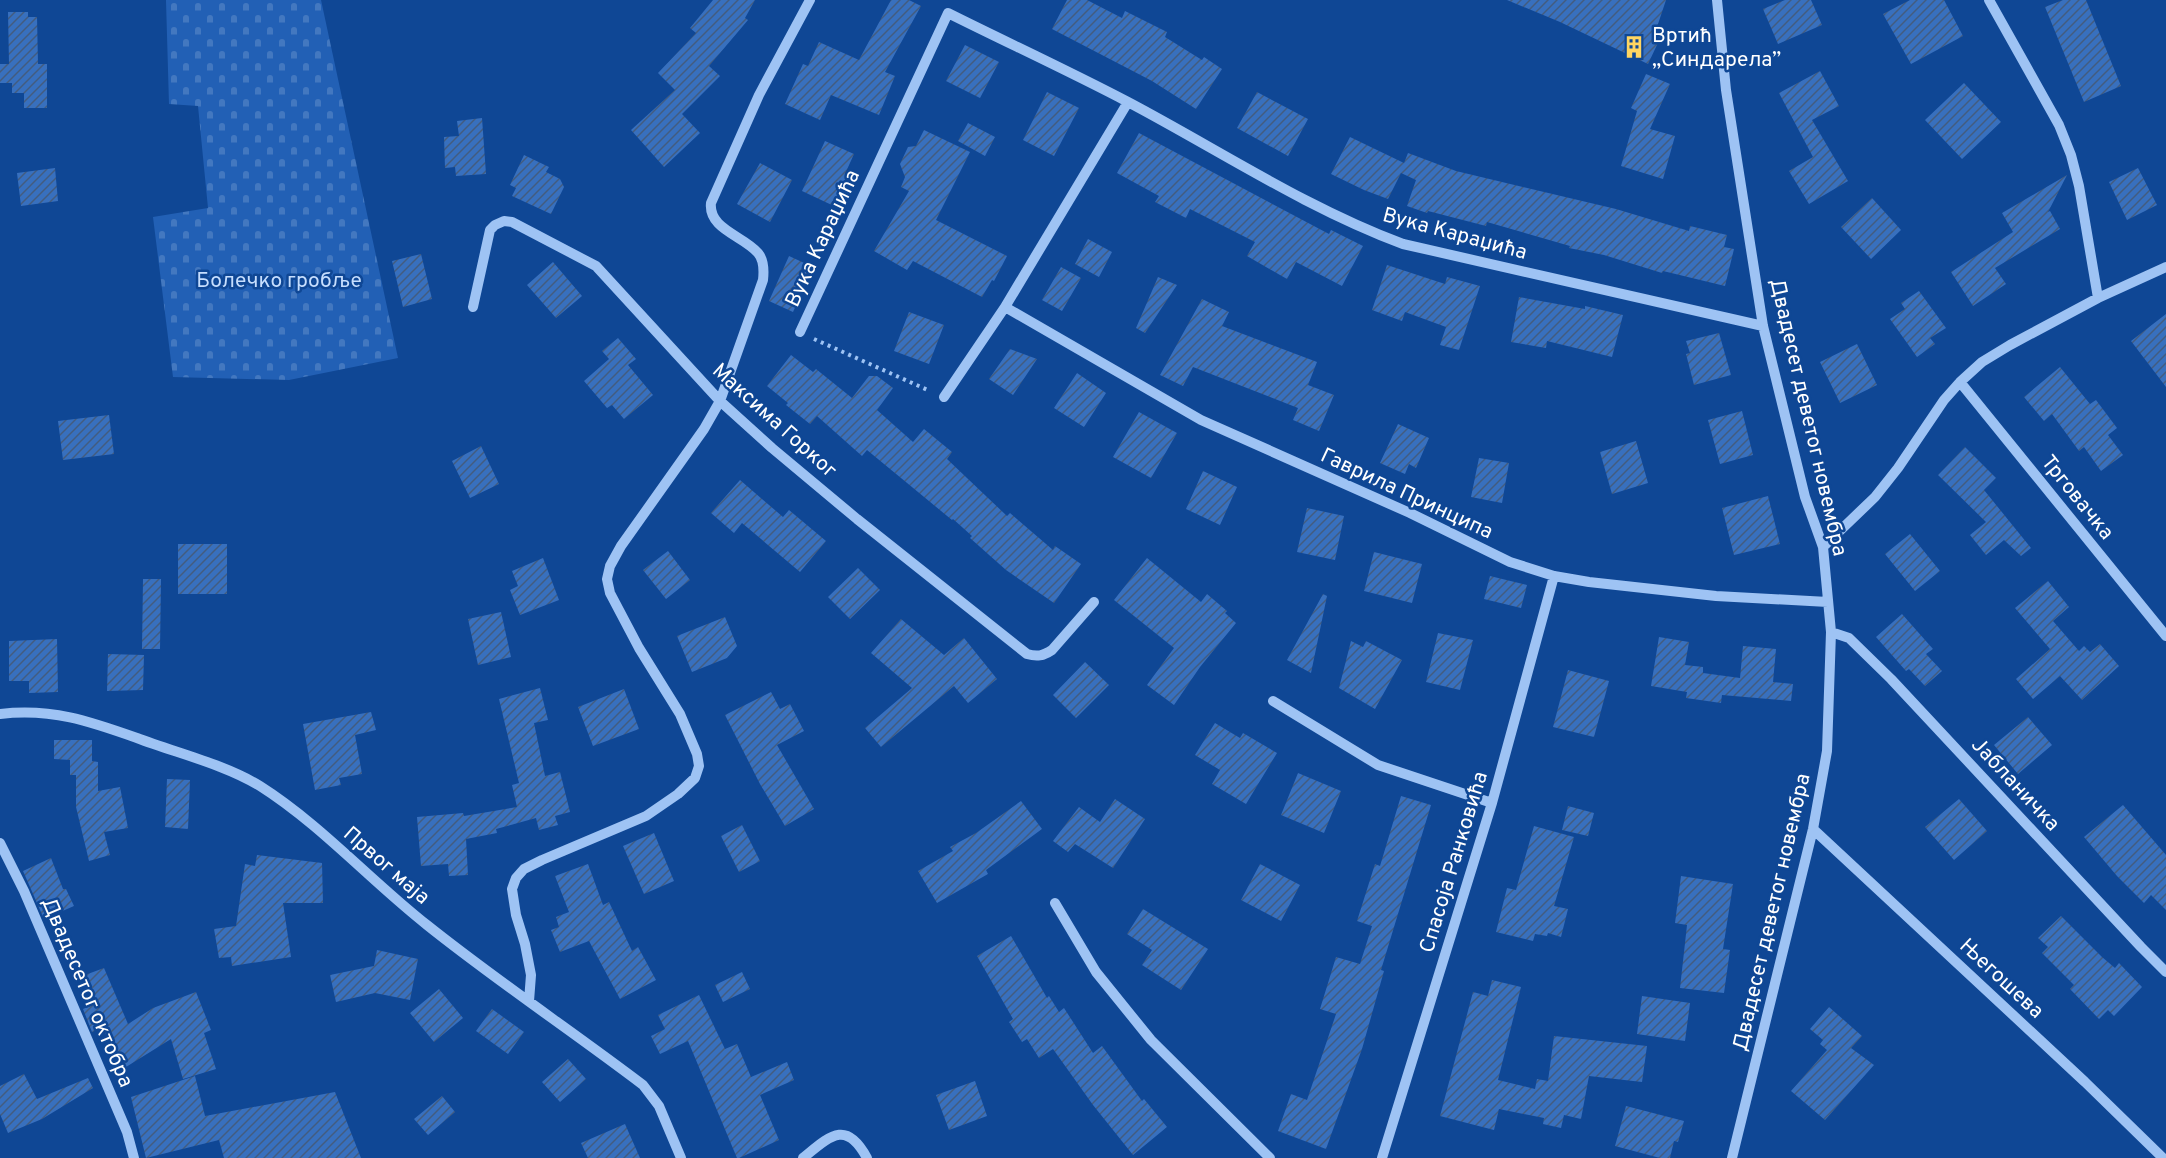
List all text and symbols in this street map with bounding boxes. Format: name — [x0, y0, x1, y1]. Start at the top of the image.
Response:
place label: Вртић „Синдарела” — [1652, 23, 1781, 74]
building icon: Вртић „Синдарела” — [1621, 34, 1647, 60]
street label: Вука Караџића — [780, 166, 867, 312]
street label: Вука Караџића — [1379, 202, 1530, 267]
park label: Болечко гробље — [196, 268, 362, 295]
street label: Двадесет деветог новембра — [1762, 276, 1853, 559]
street label: Максима Горког — [706, 358, 842, 484]
street label: Гаврила Принципа — [1316, 443, 1497, 546]
street label: Трговачка — [2034, 450, 2119, 546]
street label: Јабланичка — [1965, 732, 2065, 838]
street label: Спасоја Ранковића — [1414, 768, 1495, 956]
street label: Двадесет деветог новембра — [1727, 771, 1818, 1054]
street label: Првог маја — [337, 821, 435, 911]
street label: Двадесетог октобра — [34, 893, 139, 1092]
street label: Његошева — [1953, 933, 2049, 1025]

